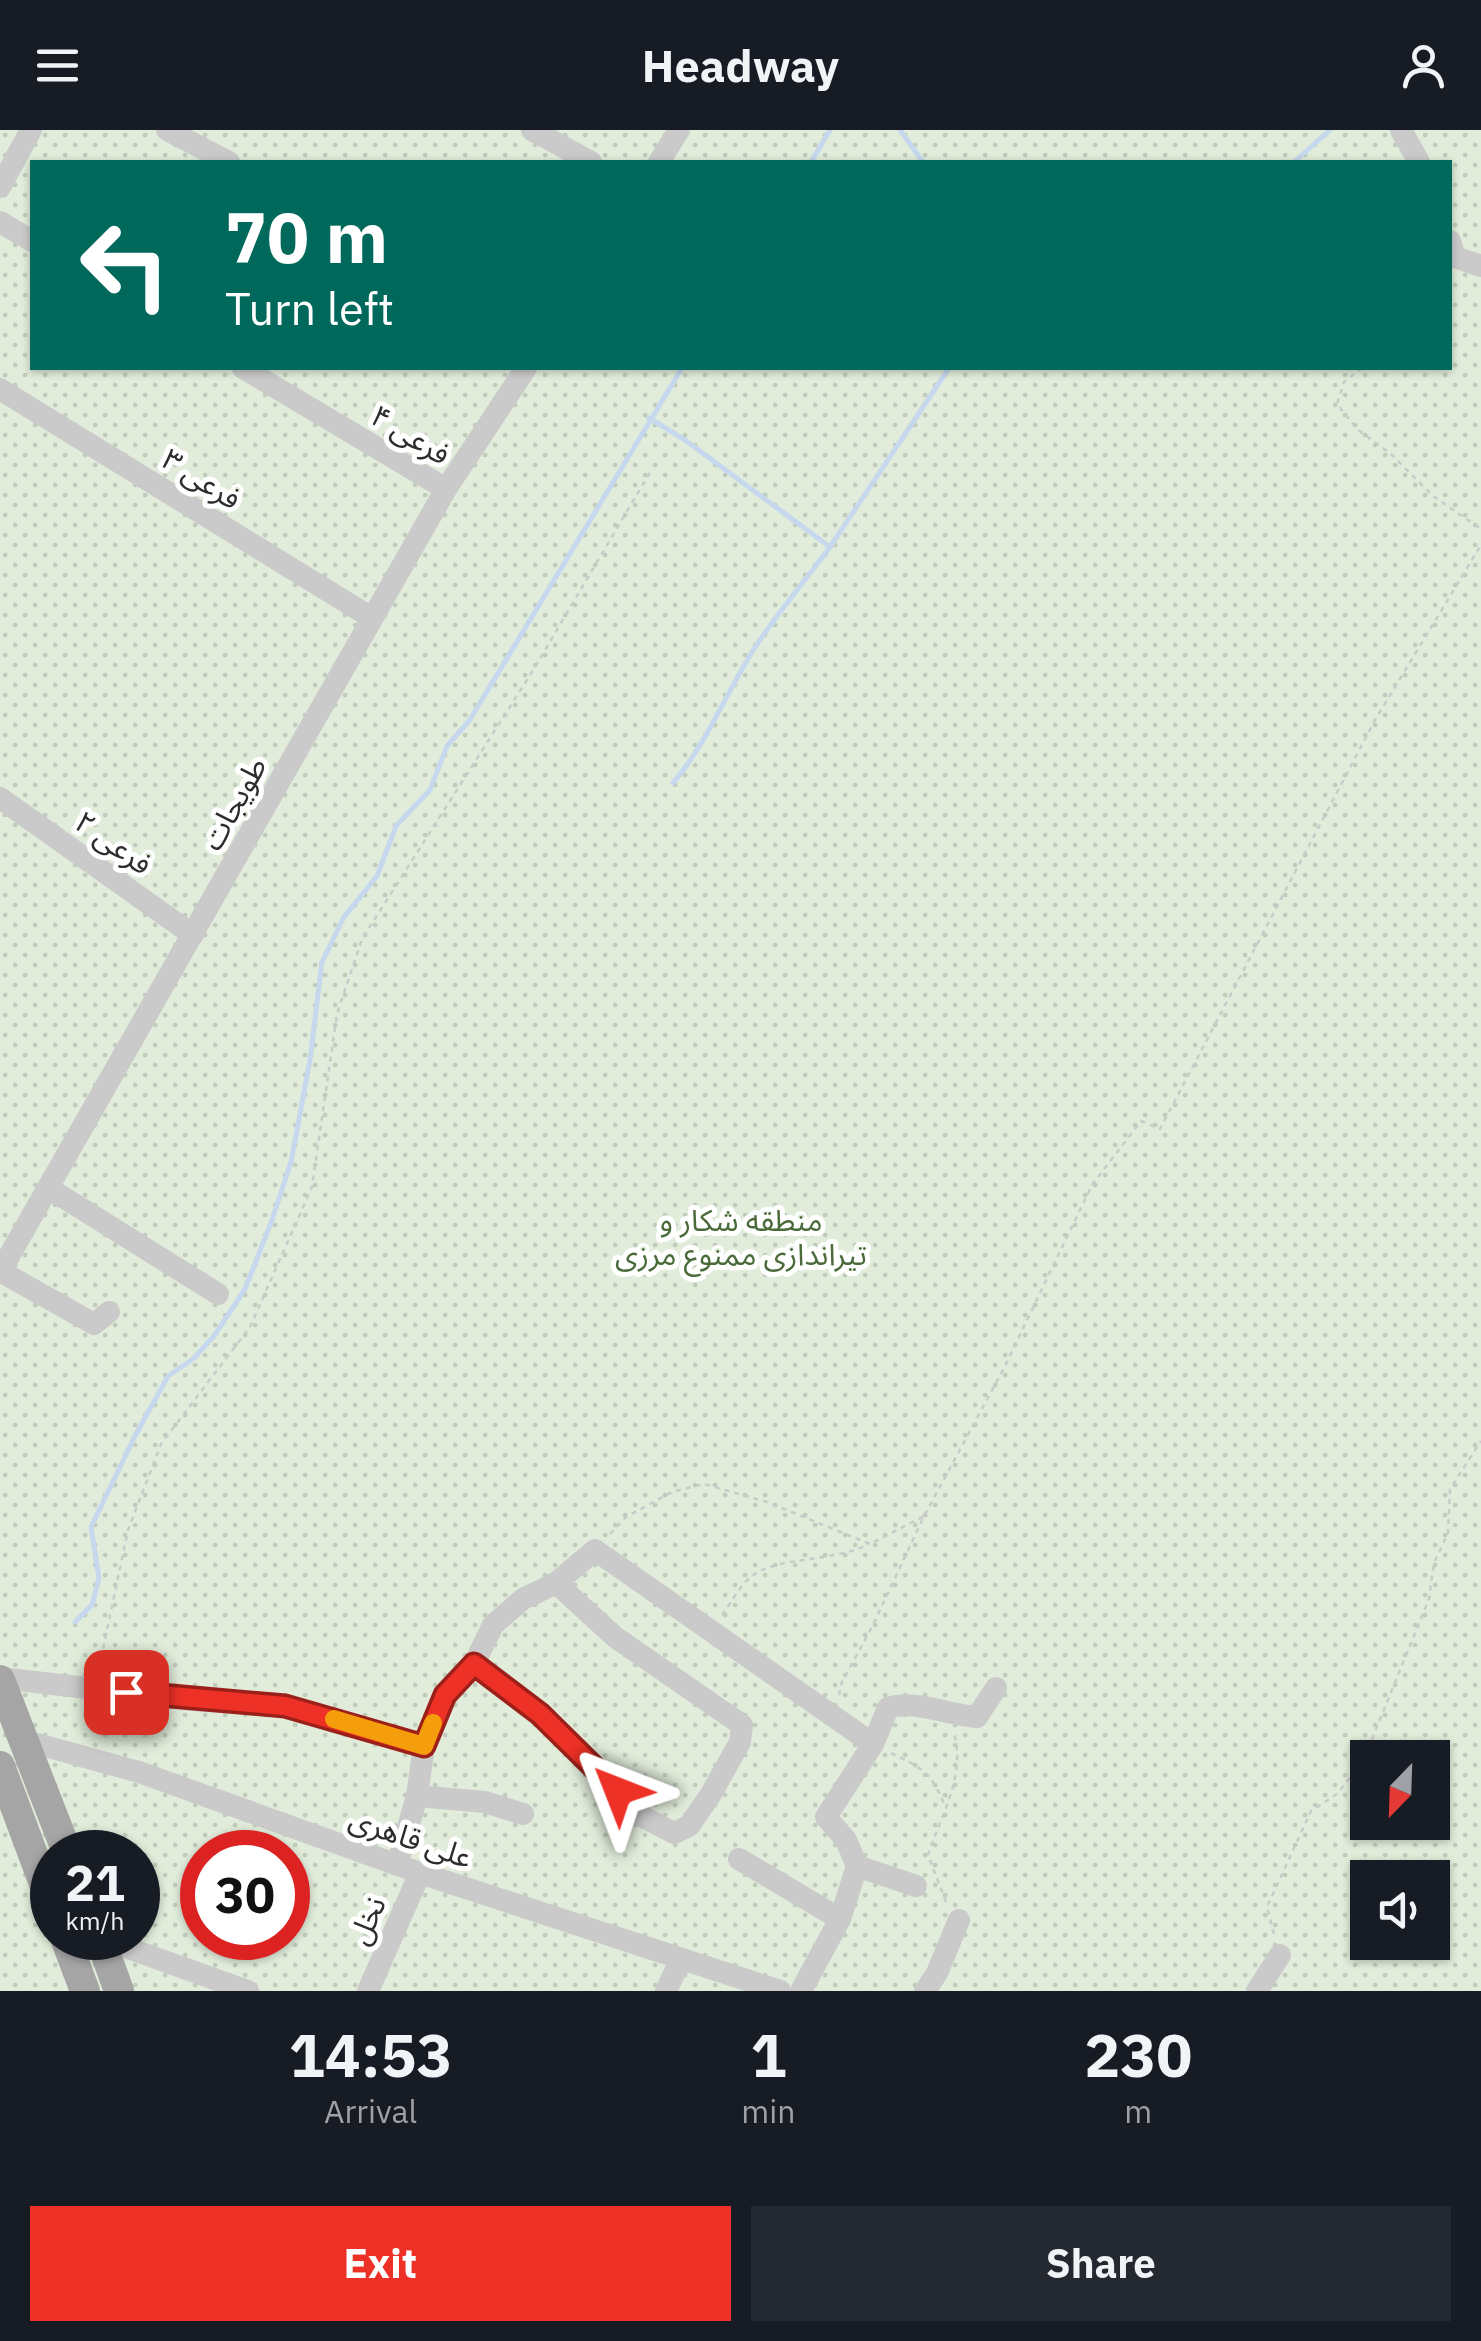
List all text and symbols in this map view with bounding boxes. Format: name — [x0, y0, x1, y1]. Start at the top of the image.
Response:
text: Headway — [642, 36, 839, 94]
icon: menu — [30, 38, 85, 93]
icon: person — [1396, 38, 1451, 93]
text: 70 m — [225, 191, 388, 282]
icon: left — [60, 200, 190, 330]
text: Turn left — [225, 279, 394, 337]
street label: فرعی ۴ — [364, 395, 458, 473]
street label: فرعی ۳ — [155, 439, 249, 517]
street label: طویجات — [191, 749, 275, 857]
street label: فرعی ۲ — [68, 801, 160, 883]
park label: منطقه شکار و تیراندازی ممنوع مرزی — [615, 1200, 867, 1277]
pin — [84, 1650, 169, 1735]
icon: arrive — [99, 1665, 154, 1720]
position arrow — [566, 1739, 670, 1843]
north arrow — [1350, 1740, 1450, 1840]
map controls — [1350, 1740, 1450, 1960]
street label: علی قاهری — [344, 1798, 478, 1876]
speed limit sign: 30 — [180, 1830, 310, 1960]
text: 21 — [65, 1850, 125, 1915]
button: sound — [1350, 1860, 1450, 1960]
street label: نخل — [338, 1890, 394, 1950]
text: km/h — [66, 1904, 124, 1937]
text: 14:53 — [289, 2015, 453, 2094]
text: 1 — [750, 2015, 786, 2094]
text: 230 — [1084, 2015, 1192, 2094]
text: Arrival — [324, 2090, 417, 2132]
text: min — [741, 2090, 795, 2132]
text: m — [1124, 2090, 1152, 2132]
button: Exit — [30, 2206, 731, 2321]
button: Share — [751, 2206, 1451, 2321]

